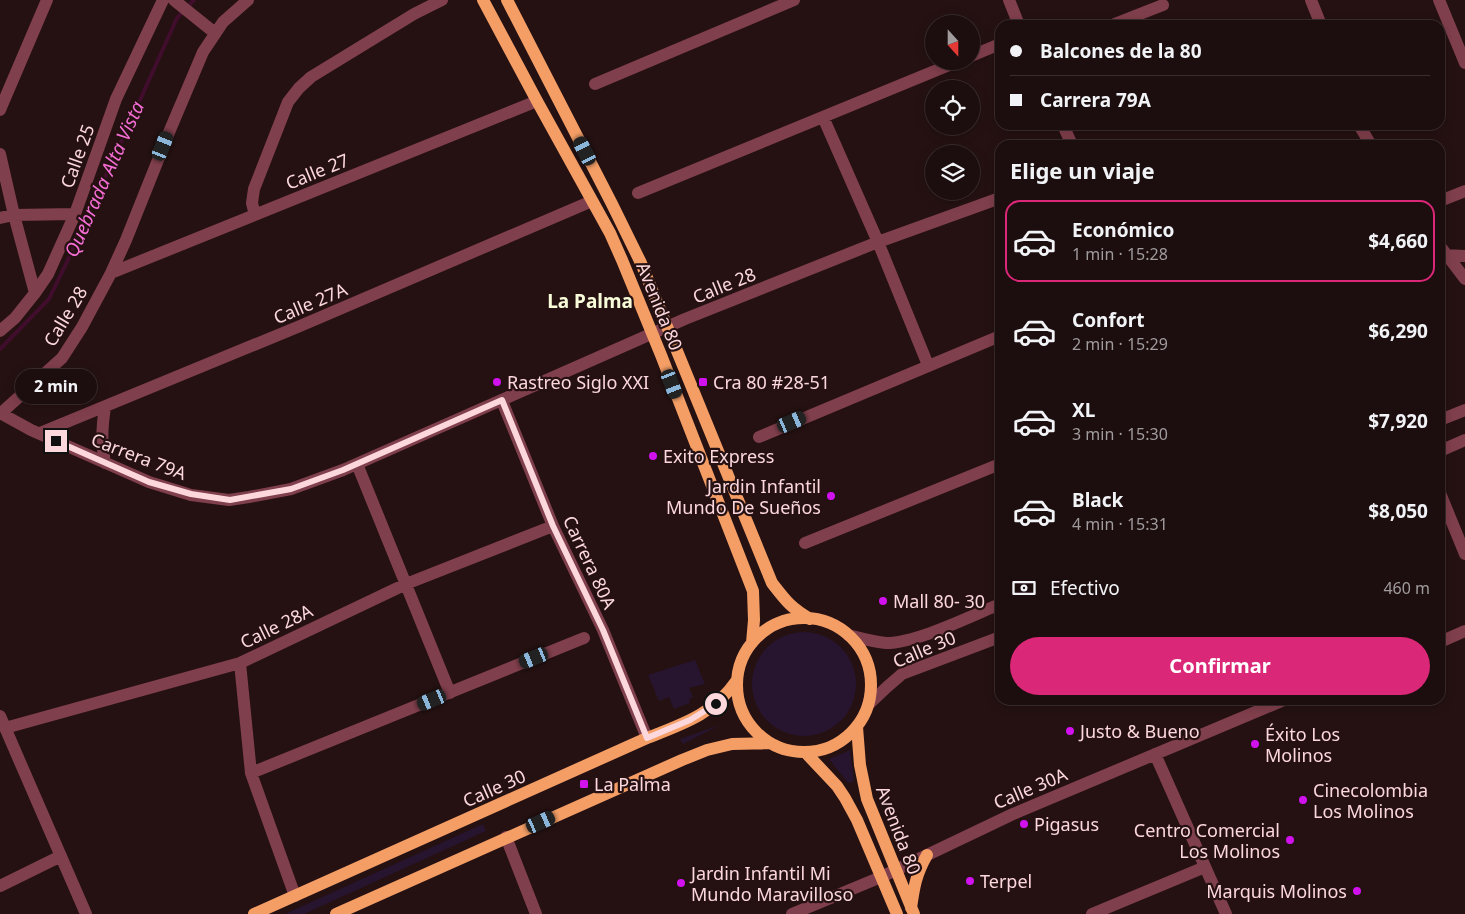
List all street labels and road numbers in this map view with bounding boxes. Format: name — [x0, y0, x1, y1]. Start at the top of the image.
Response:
street label: Calle 25 — [54, 121, 100, 191]
street label: Calle 27 — [282, 147, 352, 195]
street label: Avenida 80 — [631, 258, 689, 354]
street label: Calle 28 — [689, 261, 759, 309]
street label: Calle 27A — [270, 277, 351, 329]
street label: Calle 28 — [38, 281, 92, 351]
street label: Carrera 79A — [88, 427, 190, 485]
street label: Carrera 80A — [558, 512, 622, 613]
street label: Calle 28A — [236, 598, 317, 654]
street label: Calle 30 — [889, 625, 959, 673]
street label: Calle 30A — [990, 762, 1071, 814]
street label: Calle 30 — [459, 764, 529, 812]
street label: Avenida 80 — [871, 782, 927, 878]

